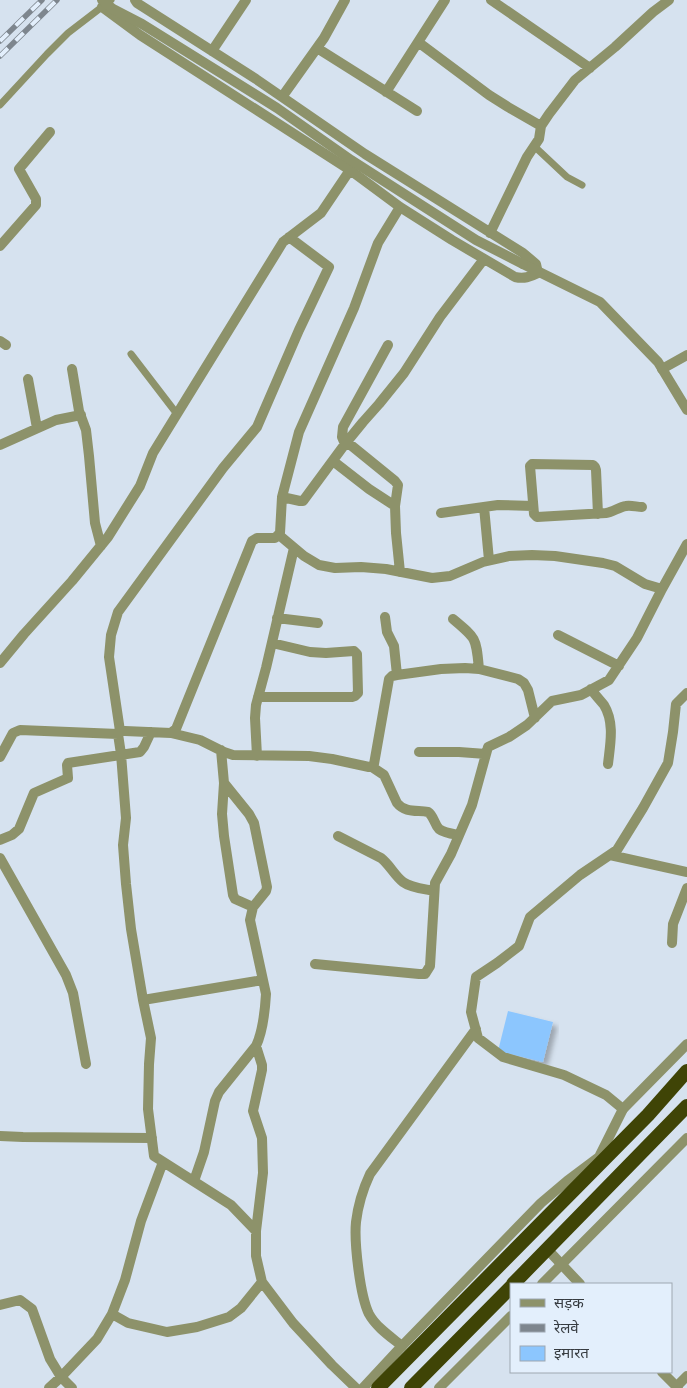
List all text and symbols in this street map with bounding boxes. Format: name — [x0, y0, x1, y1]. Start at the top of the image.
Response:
legend — [510, 1283, 672, 1373]
text: सड़क — [554, 1293, 584, 1311]
text: रेलवे — [553, 1318, 579, 1336]
text: इमारत — [554, 1343, 589, 1361]

